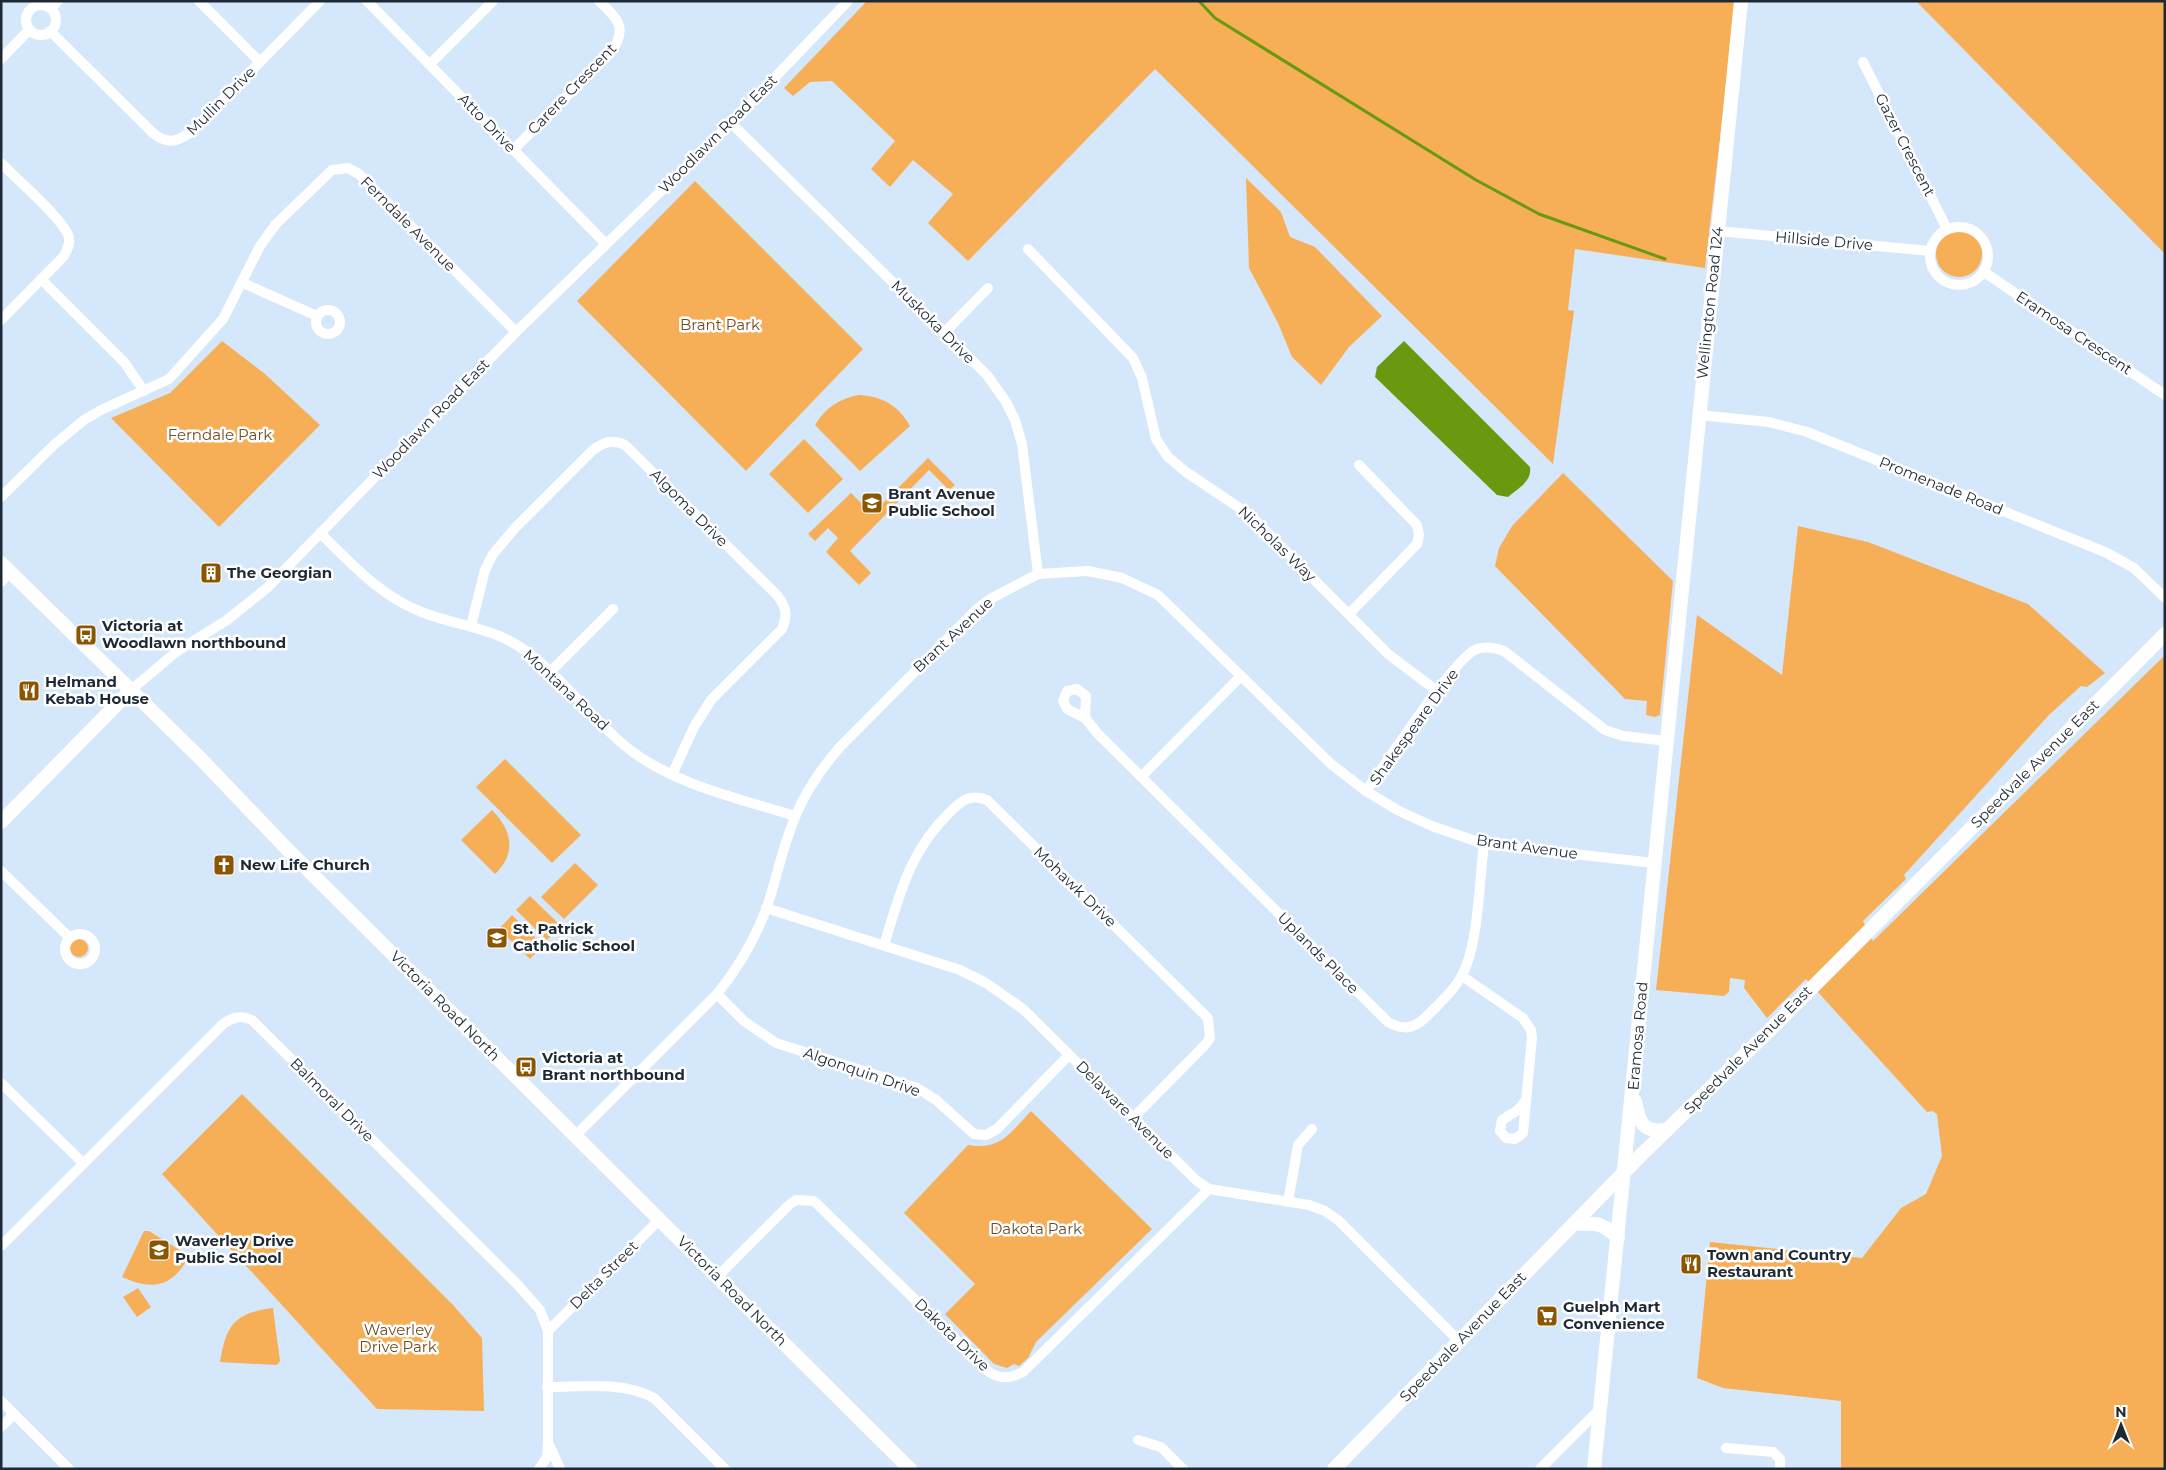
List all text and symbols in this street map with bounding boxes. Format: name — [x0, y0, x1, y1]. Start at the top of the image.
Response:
street label: Carere Crescent — [523, 39, 620, 138]
street label: Mullin Drive — [182, 62, 259, 139]
street label: Woodlawn Road East — [654, 70, 781, 197]
street label: Atto Drive — [454, 89, 520, 156]
street label: Gazer Crescent — [1871, 90, 1940, 200]
street label: Ferndale Avenue — [357, 172, 460, 275]
street label: Wellington Road 124 — [1692, 226, 1727, 380]
street label: Hillside Drive — [1774, 227, 1874, 254]
street label: Muskoka Drive — [888, 276, 979, 367]
street label: Eramosa Crescent — [2013, 287, 2136, 379]
park label: Brant Park — [680, 315, 760, 334]
street label: Woodlawn Road East — [368, 354, 493, 483]
park label: Ferndale Park — [168, 425, 272, 444]
street label: Promenade Road — [1876, 452, 2006, 519]
street label: Algoma Drive — [646, 465, 732, 551]
place label: Brant Avenue Public School — [888, 484, 995, 520]
school or university icon: Brant Avenue Public School — [860, 491, 884, 515]
street label: Nicholas Way — [1235, 502, 1321, 586]
building icon: The Georgian — [199, 561, 223, 585]
place label: The Georgian — [227, 563, 332, 582]
street label: Brant Avenue — [909, 593, 997, 676]
place label: Victoria at Woodlawn northbound — [101, 616, 286, 652]
bus stop icon: Victoria at Woodlawn northbound — [74, 623, 98, 647]
street label: Montana Road — [519, 645, 613, 734]
street label: Shakespeare Drive — [1365, 665, 1462, 789]
place label: Helmand Kebab House — [45, 672, 149, 708]
restaurant icon: Helmand Kebab House — [17, 679, 41, 703]
street label: Speedvale Avenue East — [1966, 695, 2103, 832]
street label: Brant Avenue — [1475, 830, 1579, 863]
street label: Mohawk Drive — [1030, 842, 1121, 931]
church icon: New Life Church — [212, 853, 236, 877]
place label: New Life Church — [240, 855, 370, 874]
street label: Uplands Place — [1274, 908, 1363, 997]
place label: St. Patrick Catholic School — [513, 919, 635, 955]
school or university icon: St. Patrick Catholic School — [485, 926, 509, 950]
street label: Victoria Road North — [386, 947, 504, 1065]
street label: Eramosa Road — [1623, 981, 1652, 1091]
street label: Speedvale Avenue East — [1679, 981, 1816, 1118]
street label: Algonquin Drive — [801, 1043, 923, 1100]
place label: Victoria at Brant northbound — [541, 1048, 685, 1084]
street label: Balmoral Drive — [286, 1054, 378, 1146]
bus stop icon: Victoria at Brant northbound — [514, 1055, 538, 1079]
street label: Delaware Avenue — [1072, 1056, 1179, 1163]
park label: Dakota Park — [990, 1219, 1082, 1238]
place label: Waverley Drive Public School — [175, 1231, 294, 1267]
street label: Victoria Road North — [673, 1232, 791, 1350]
street label: Delta Street — [565, 1236, 642, 1313]
school or university icon: Waverley Drive Public School — [147, 1238, 171, 1262]
place label: Town and Country Restaurant — [1707, 1245, 1852, 1281]
restaurant icon: Town and Country Restaurant — [1679, 1252, 1703, 1276]
street label: Speedvale Avenue East — [1395, 1267, 1530, 1406]
street label: Dakota Drive — [911, 1294, 994, 1375]
place label: Guelph Mart Convenience — [1563, 1297, 1665, 1333]
supermarket icon: Guelph Mart Convenience — [1535, 1304, 1559, 1328]
park label: Waverley Drive Park — [359, 1320, 437, 1356]
north arrow — [2096, 1400, 2146, 1450]
text: N — [2115, 1403, 2127, 1421]

